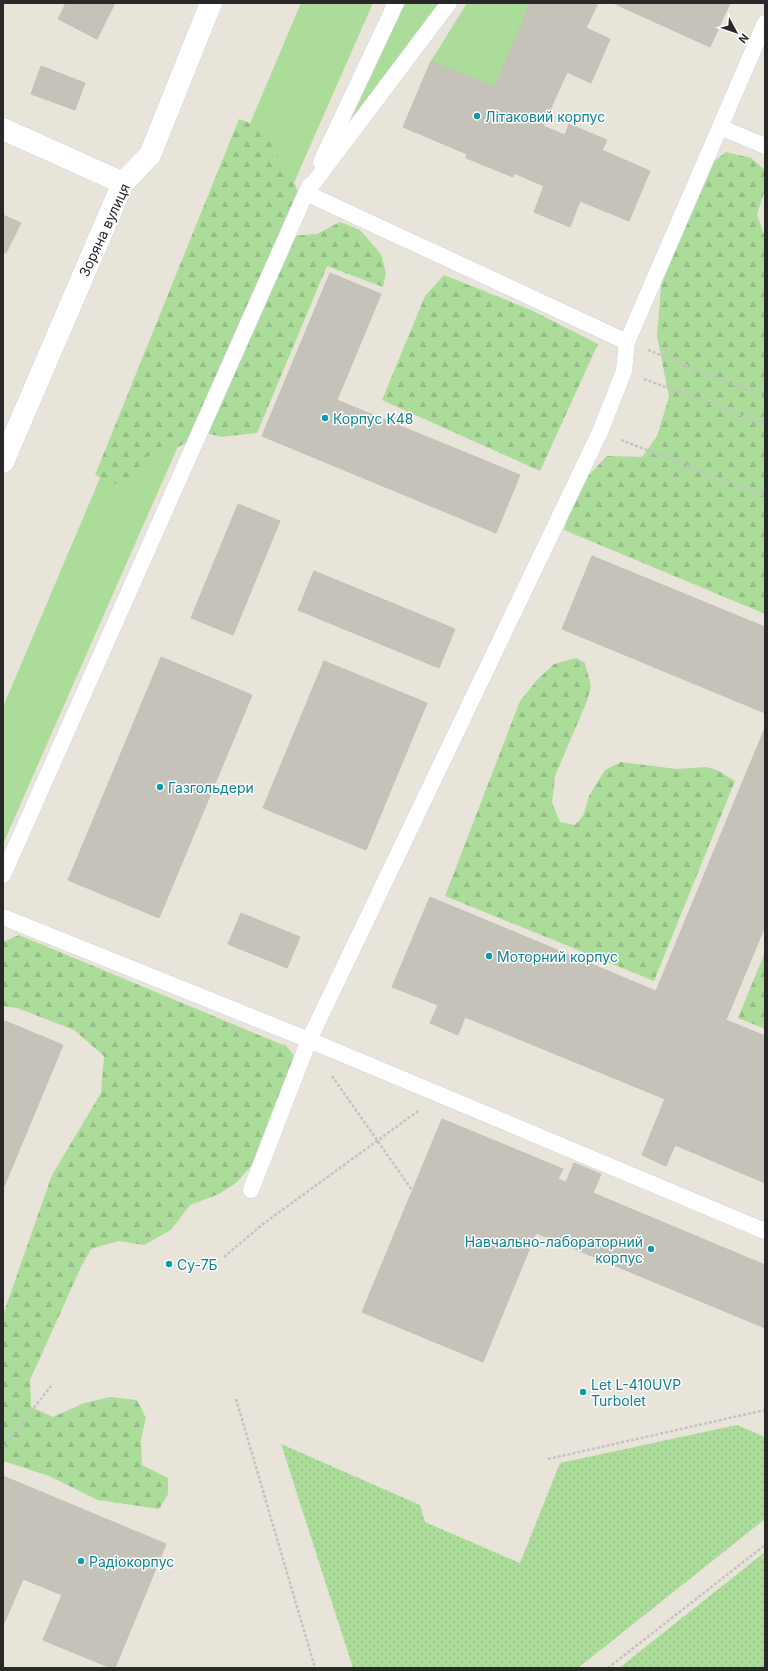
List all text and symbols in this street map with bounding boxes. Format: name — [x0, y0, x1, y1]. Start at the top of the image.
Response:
north arrow — [716, 12, 756, 52]
text: N — [736, 31, 752, 46]
place label: Літаковий корпус — [485, 108, 605, 125]
marker: Літаковий корпус — [472, 111, 482, 121]
street label: Зоряна вулиця — [75, 181, 133, 279]
place label: Корпус К48 — [333, 410, 414, 427]
marker: Корпус К48 — [320, 413, 330, 423]
place label: Газгольдери — [168, 779, 254, 796]
marker: Газгольдери — [155, 782, 165, 792]
place label: Моторний корпус — [497, 948, 618, 965]
marker: Моторний корпус — [484, 951, 494, 961]
place label: Навчально-лабораторний корпус — [465, 1233, 643, 1266]
marker: Навчально-лабораторний корпус — [646, 1244, 656, 1254]
place label: Су-7Б — [177, 1256, 218, 1273]
marker: Су-7Б — [164, 1259, 174, 1269]
place label: Let L-410UVP Turbolet — [591, 1376, 681, 1409]
marker: Let L-410UVP Turbolet — [578, 1387, 588, 1397]
place label: Радіокорпус — [89, 1553, 174, 1570]
marker: Радіокорпус — [76, 1556, 86, 1566]

